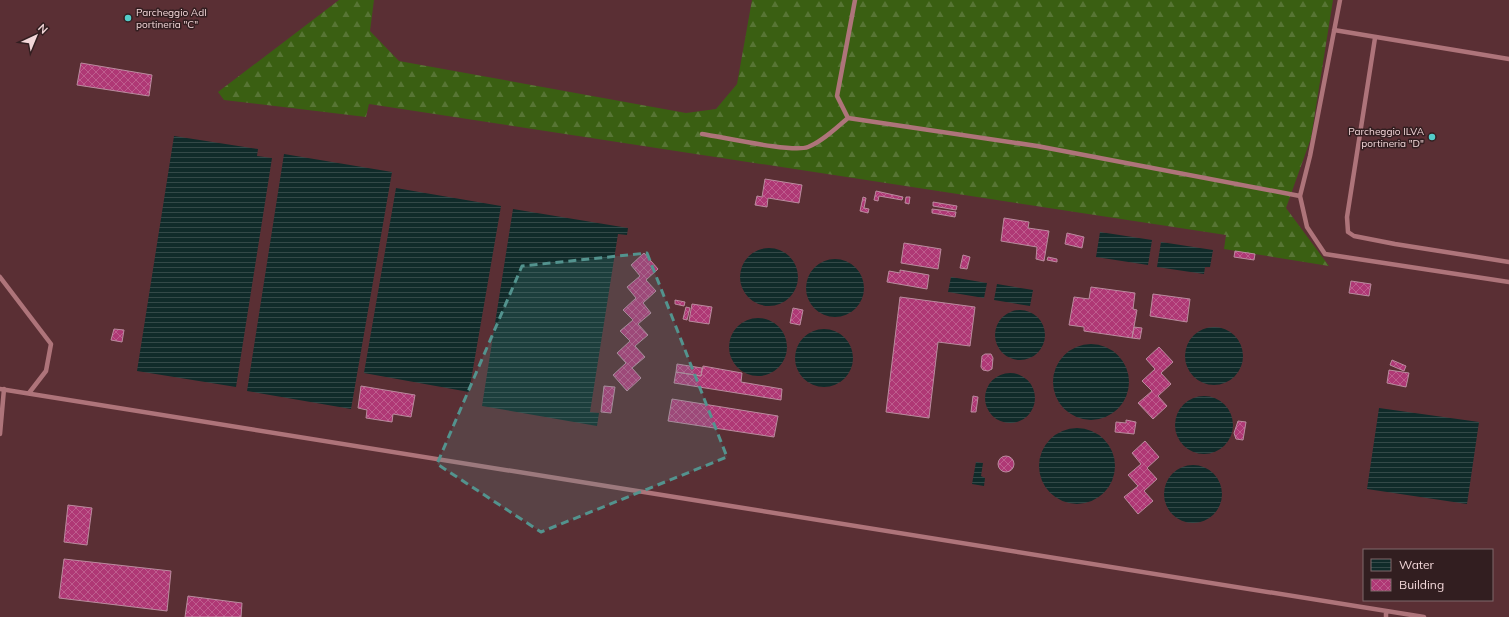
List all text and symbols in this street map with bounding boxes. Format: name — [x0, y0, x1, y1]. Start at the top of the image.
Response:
place label: Parcheggio AdI portineria "C" — [136, 6, 207, 31]
marker: Parcheggio AdI portineria "C" — [123, 13, 133, 23]
north arrow — [16, 16, 56, 56]
text: N — [35, 21, 51, 37]
place label: Parcheggio ILVA portineria "D" — [1348, 125, 1425, 150]
marker: Parcheggio ILVA portineria "D" — [1427, 132, 1437, 142]
legend — [1363, 549, 1493, 601]
text: Water — [1399, 557, 1435, 572]
text: Building — [1399, 577, 1444, 592]

